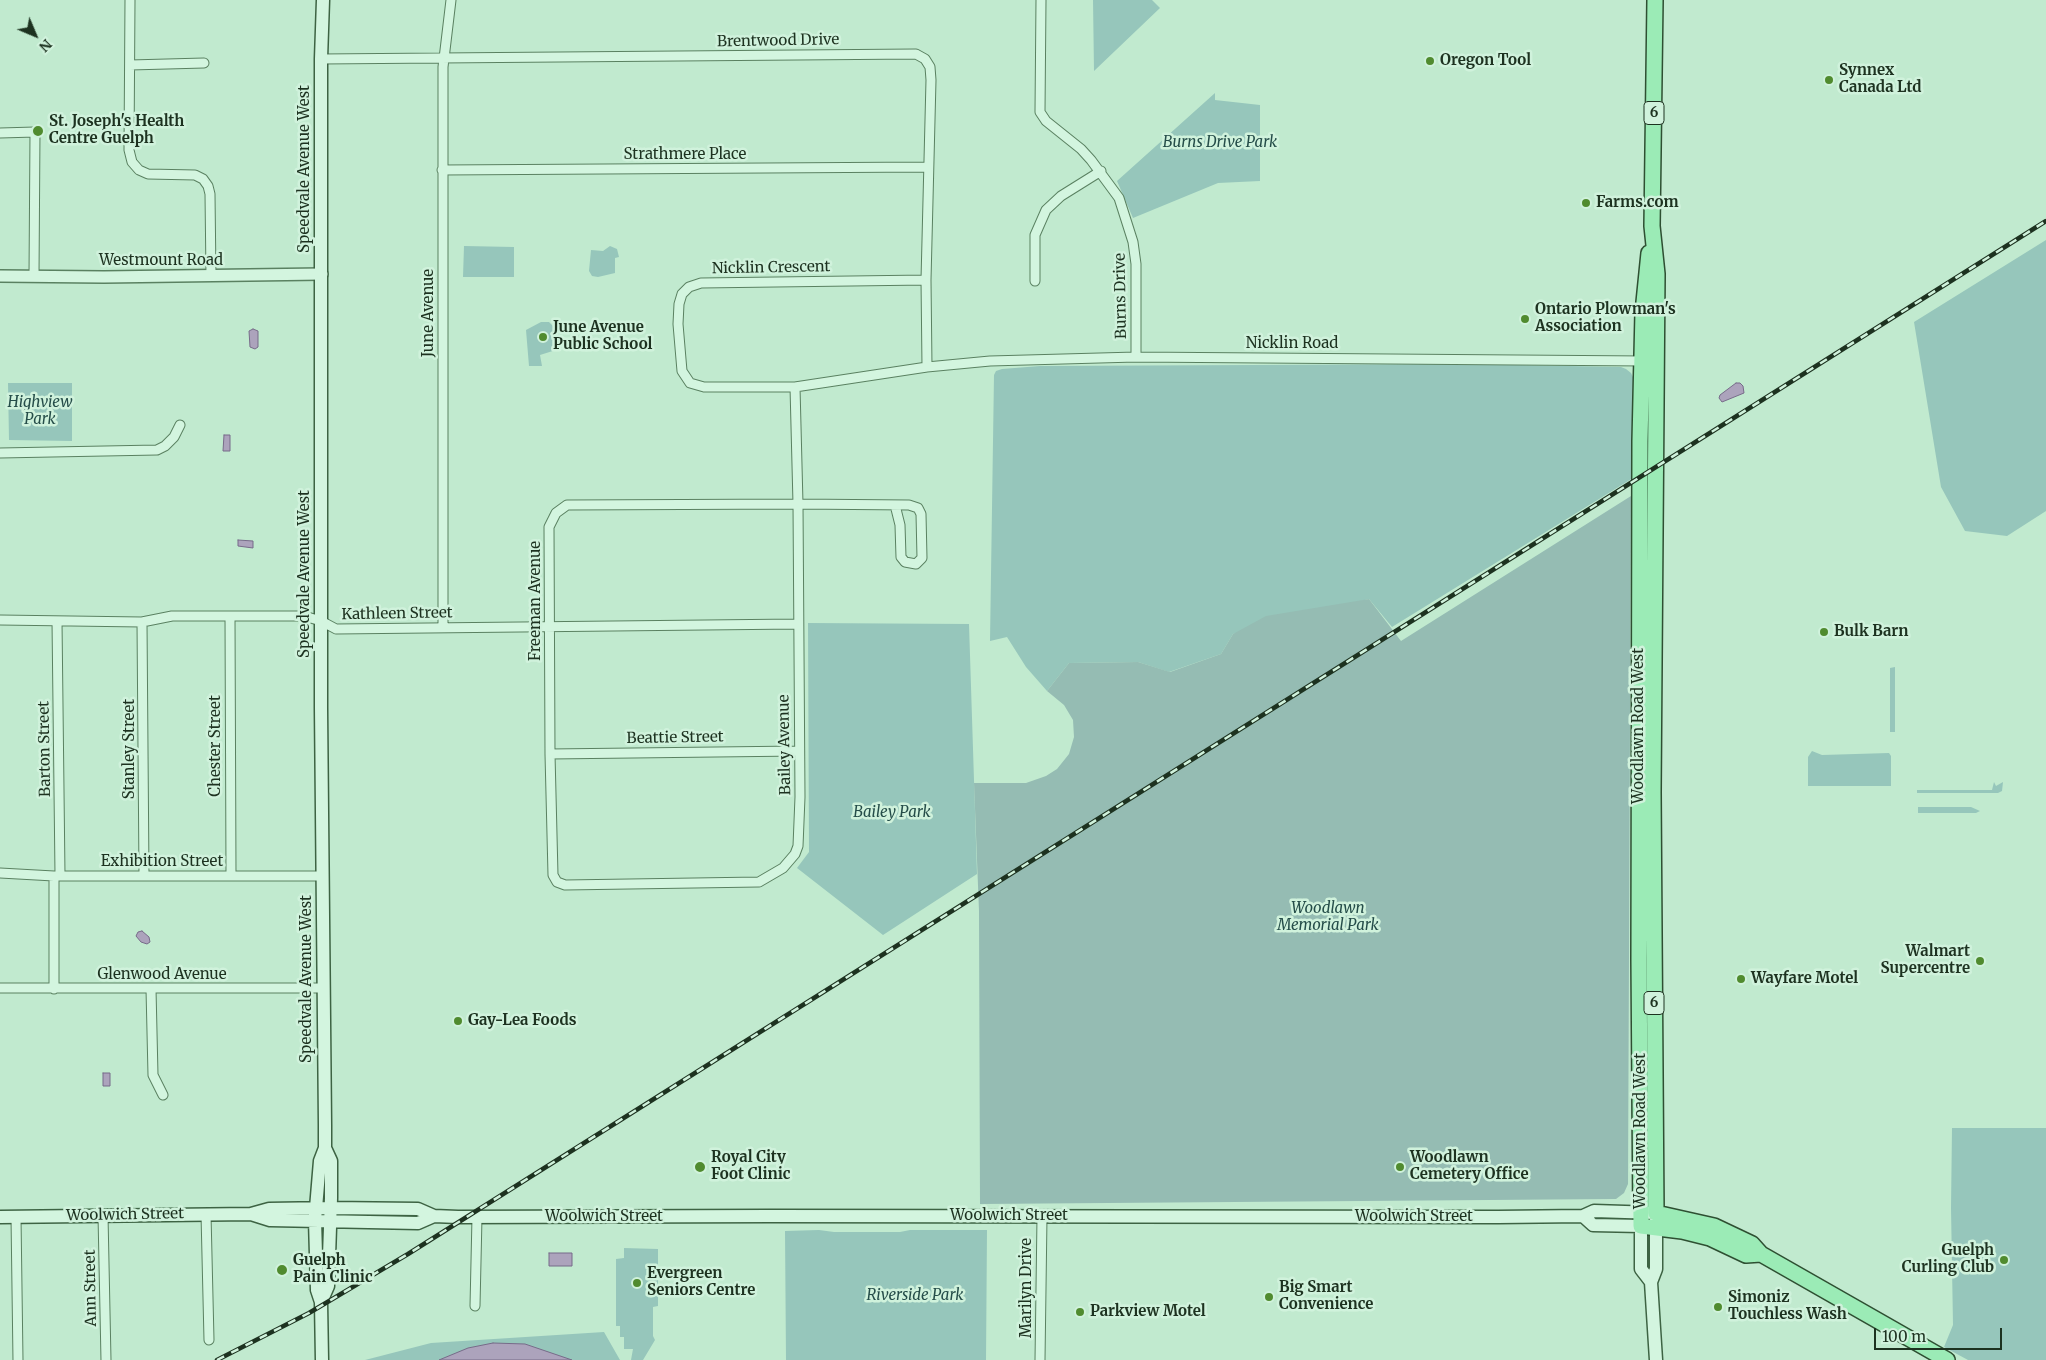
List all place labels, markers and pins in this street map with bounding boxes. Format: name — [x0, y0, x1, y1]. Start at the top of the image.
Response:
place label: Oregon Tool — [1440, 52, 1531, 70]
marker: Oregon Tool — [1424, 55, 1436, 67]
place label: Synnex Canada Ltd — [1839, 62, 1921, 97]
marker: Synnex Canada Ltd — [1823, 74, 1835, 86]
place label: St. Joseph's Health Centre Guelph — [49, 113, 184, 148]
marker: St. Joseph's Health Centre Guelph — [31, 124, 45, 138]
place label: Farms.com — [1596, 194, 1678, 212]
marker: Farms.com — [1580, 197, 1592, 209]
place label: Ontario Plowman's Association — [1535, 301, 1676, 336]
marker: Ontario Plowman's Association — [1519, 313, 1531, 325]
place label: June Avenue Public School — [553, 319, 652, 354]
marker: June Avenue Public School — [537, 331, 549, 343]
place label: Bulk Barn — [1834, 623, 1908, 641]
marker: Bulk Barn — [1818, 626, 1830, 638]
place label: Walmart Supercentre — [1881, 943, 1970, 978]
marker: Walmart Supercentre — [1974, 955, 1986, 967]
place label: Wayfare Motel — [1751, 970, 1858, 988]
marker: Wayfare Motel — [1735, 973, 1747, 985]
place label: Gay-Lea Foods — [468, 1012, 576, 1030]
marker: Gay-Lea Foods — [452, 1015, 464, 1027]
place label: Royal City Foot Clinic — [711, 1149, 790, 1184]
place label: Woodlawn Cemetery Office — [1410, 1149, 1529, 1184]
marker: Royal City Foot Clinic — [693, 1160, 707, 1174]
marker: Woodlawn Cemetery Office — [1394, 1161, 1406, 1173]
place label: Guelph Curling Club — [1902, 1242, 1994, 1277]
place label: Guelph Pain Clinic — [293, 1252, 373, 1287]
marker: Guelph Curling Club — [1998, 1254, 2010, 1266]
marker: Guelph Pain Clinic — [275, 1263, 289, 1277]
place label: Evergreen Seniors Centre — [647, 1265, 755, 1300]
marker: Evergreen Seniors Centre — [631, 1277, 643, 1289]
place label: Big Smart Convenience — [1279, 1279, 1373, 1314]
place label: Simoniz Touchless Wash — [1728, 1289, 1847, 1324]
marker: Big Smart Convenience — [1263, 1291, 1275, 1303]
marker: Simoniz Touchless Wash — [1712, 1301, 1724, 1313]
place label: Parkview Motel — [1090, 1303, 1206, 1321]
marker: Parkview Motel — [1074, 1306, 1086, 1318]

